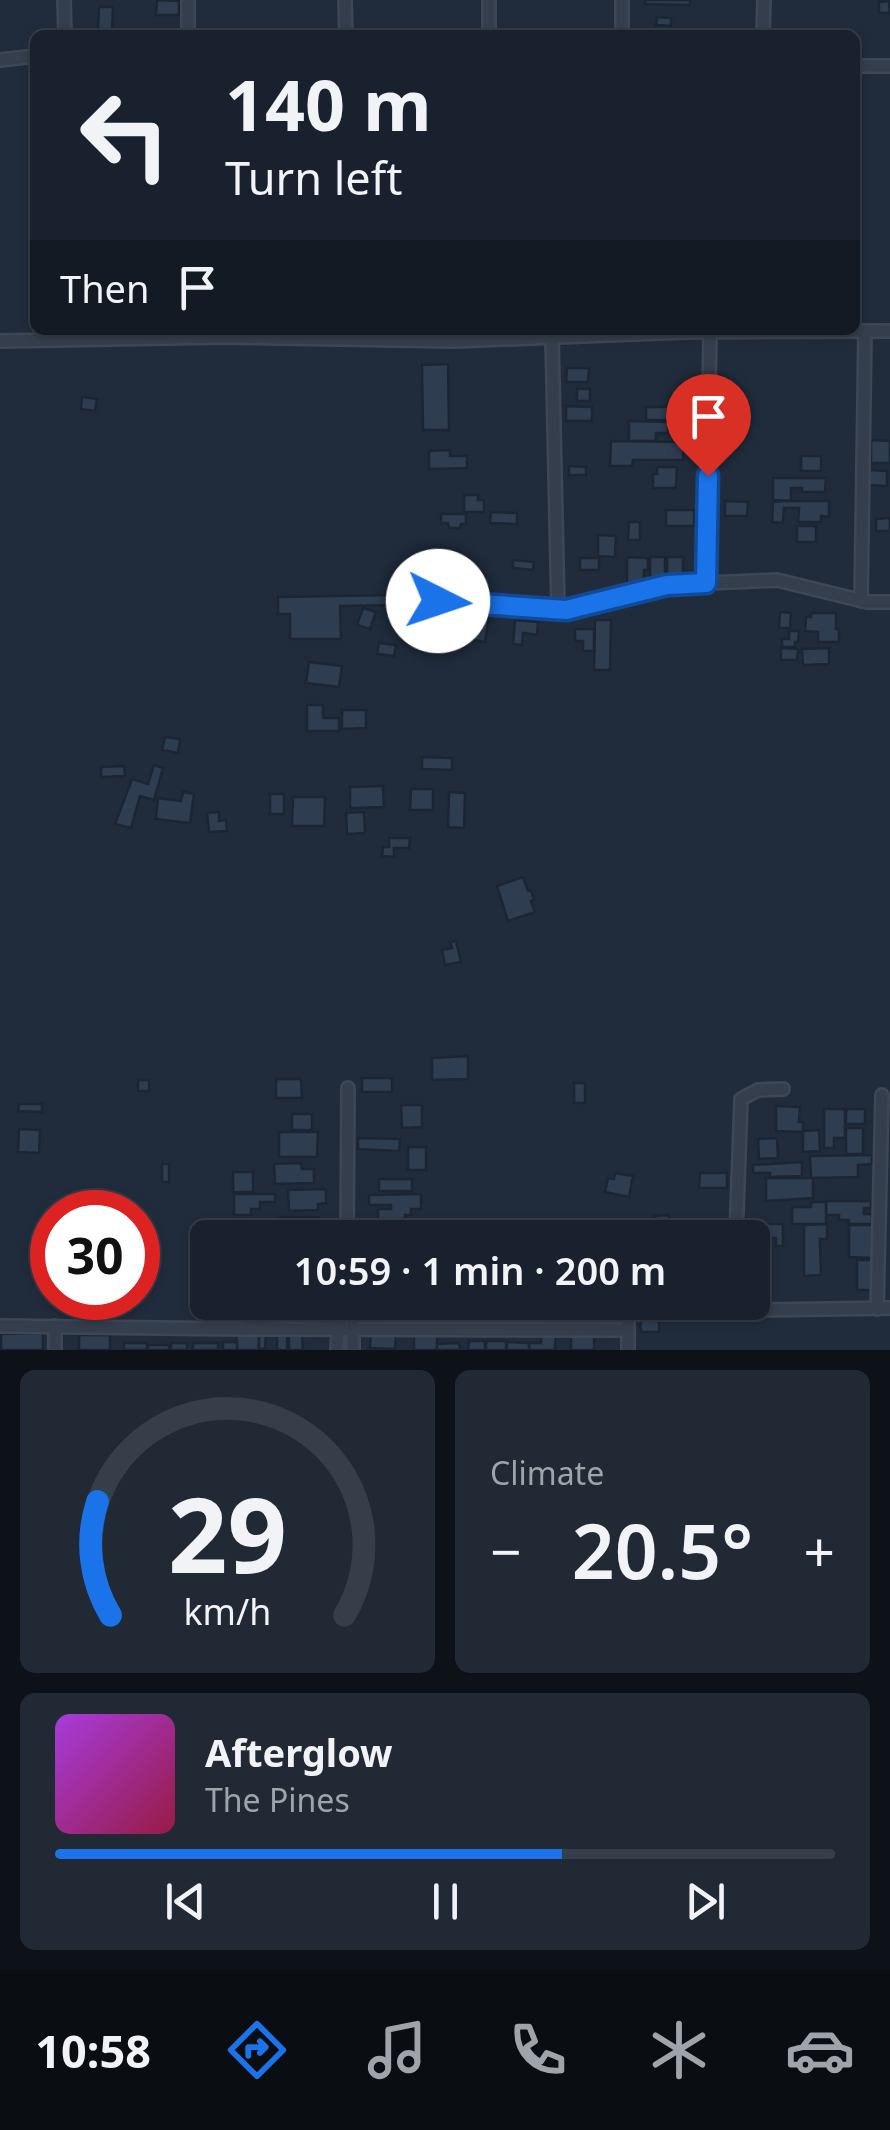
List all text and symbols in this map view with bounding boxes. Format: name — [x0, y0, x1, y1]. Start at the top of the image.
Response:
text: 140 m — [225, 56, 432, 152]
icon: left — [60, 70, 190, 200]
text: Turn left — [225, 147, 402, 208]
icon: arrive — [170, 260, 225, 315]
text: Then — [60, 262, 150, 314]
pin — [666, 374, 751, 477]
icon: arrive — [681, 389, 736, 444]
position arrow — [386, 549, 490, 653]
speed limit sign: 30 — [30, 1190, 160, 1320]
text: 10:59 · 1 min · 200 m — [294, 1244, 666, 1296]
text: Climate — [490, 1451, 604, 1494]
text: 29 — [168, 1462, 287, 1603]
text: 20.5° — [572, 1499, 753, 1601]
text: − — [490, 1513, 521, 1588]
text: + — [804, 1513, 835, 1588]
text: km/h — [184, 1587, 271, 1635]
text: Afterglow — [205, 1726, 393, 1778]
text: The Pines — [205, 1778, 350, 1821]
icon: previous — [158, 1874, 213, 1929]
icon: pause — [418, 1874, 473, 1929]
icon: next — [678, 1874, 733, 1929]
icon: directions — [222, 2015, 292, 2085]
icon: music — [362, 2015, 432, 2085]
icon: phone — [503, 2015, 573, 2085]
icon: climate — [644, 2015, 714, 2085]
icon: car — [785, 2015, 855, 2085]
text: 10:58 — [35, 2020, 151, 2081]

